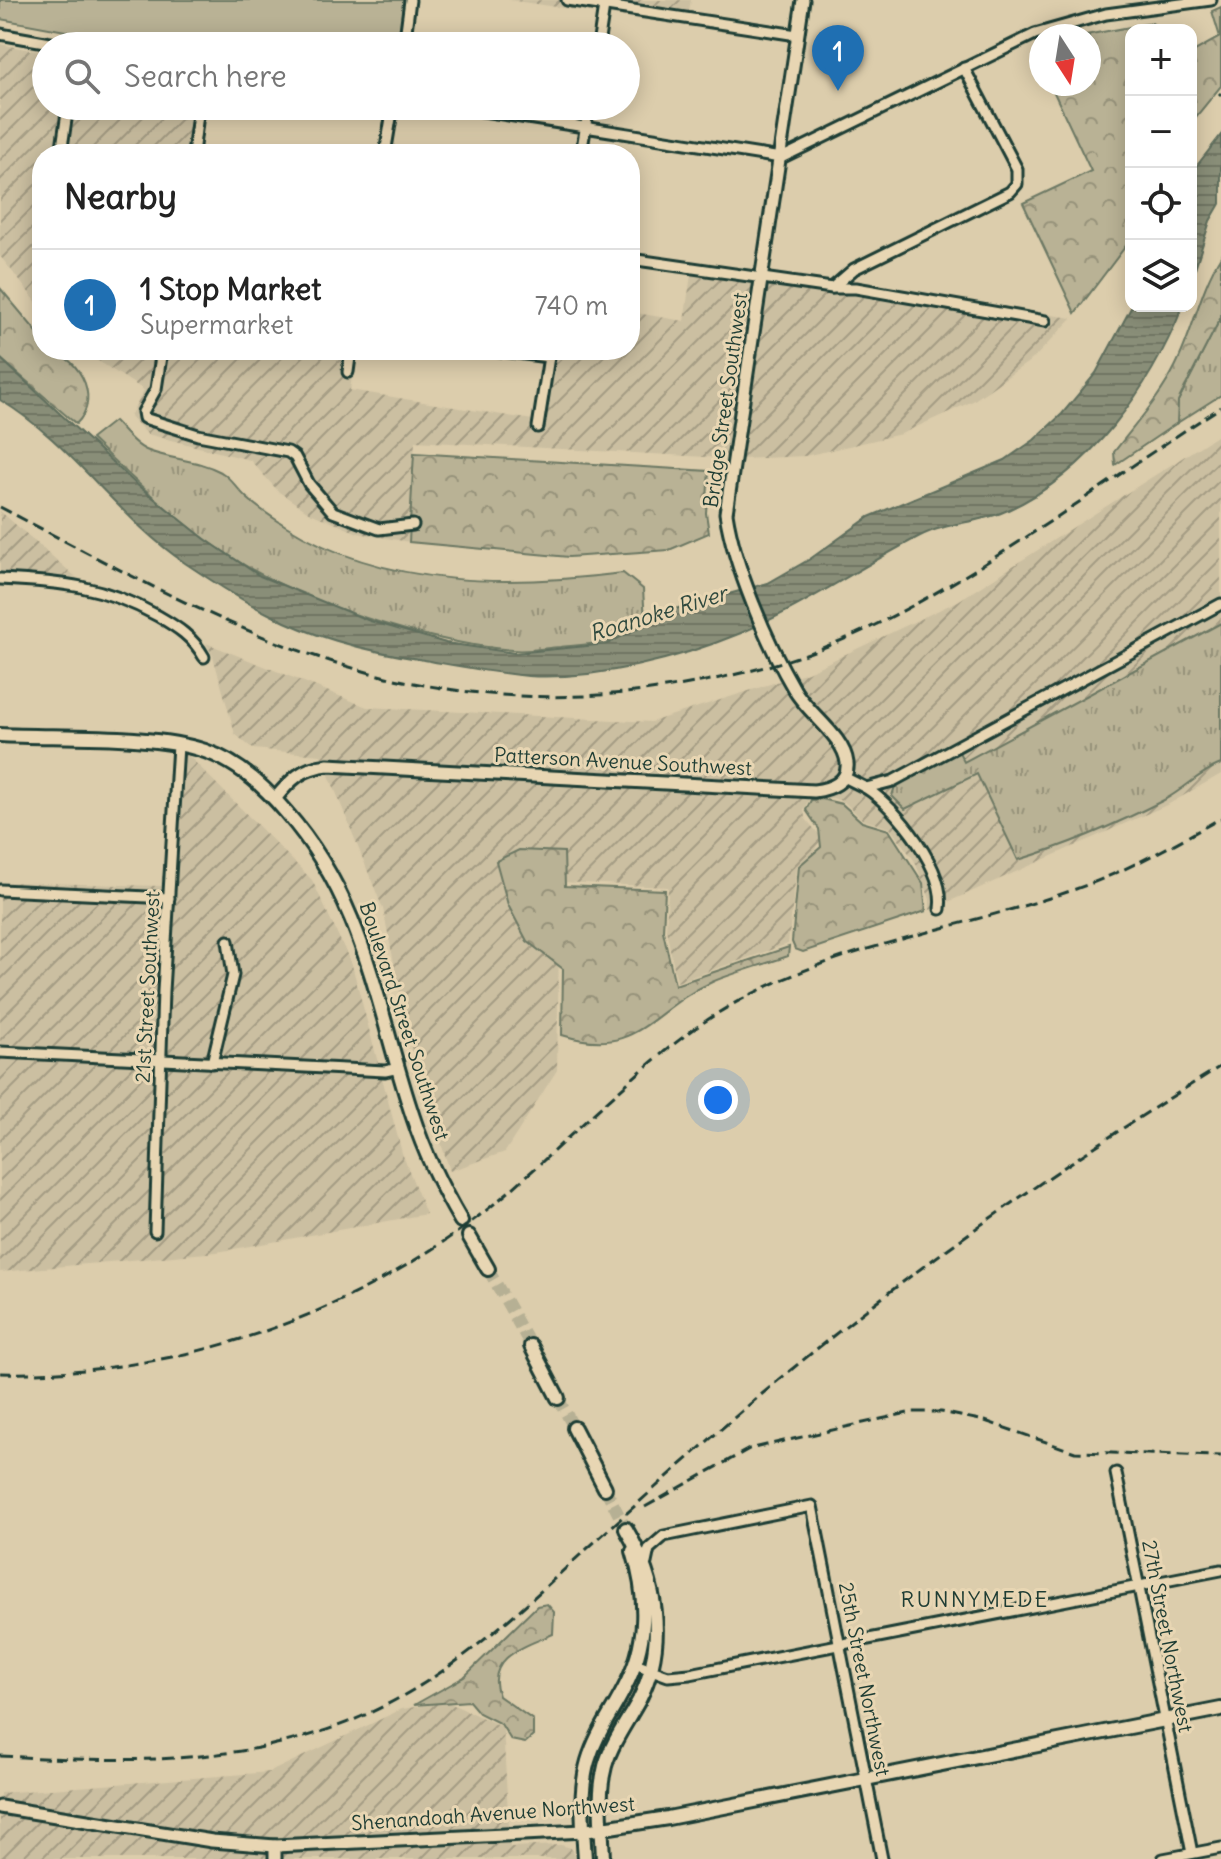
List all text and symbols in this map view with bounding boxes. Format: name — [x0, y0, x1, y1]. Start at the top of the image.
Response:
north arrow — [1029, 24, 1101, 96]
map controls — [1125, 24, 1197, 312]
button: + — [1125, 24, 1197, 96]
pin: 1 — [812, 25, 864, 91]
search box — [32, 32, 640, 120]
icon: search — [60, 54, 104, 98]
text: Search here — [124, 57, 287, 95]
button: − — [1125, 96, 1197, 168]
button: locate — [1125, 168, 1197, 240]
text: Nearby — [64, 175, 177, 218]
button: layers — [1125, 240, 1197, 312]
text: 1 Stop Market — [140, 270, 321, 308]
text: 1 — [85, 289, 95, 322]
text: 740 m — [535, 289, 608, 322]
street label: Bridge Street Southwest — [698, 291, 753, 509]
text: Supermarket — [140, 308, 293, 341]
water label: Roanoke River — [586, 578, 733, 647]
street label: Patterson Avenue Southwest — [493, 742, 753, 780]
street label: 21st Street Southwest — [129, 890, 165, 1084]
street label: Boulevard Street Southwest — [355, 899, 456, 1144]
your location — [698, 1080, 738, 1120]
street label: 27th Street Northwest — [1137, 1538, 1199, 1735]
street label: 25th Street Northwest — [834, 1580, 896, 1778]
district label: RUNNYMEDE — [901, 1585, 1049, 1613]
street label: Shenandoah Avenue Northwest — [350, 1791, 636, 1835]

